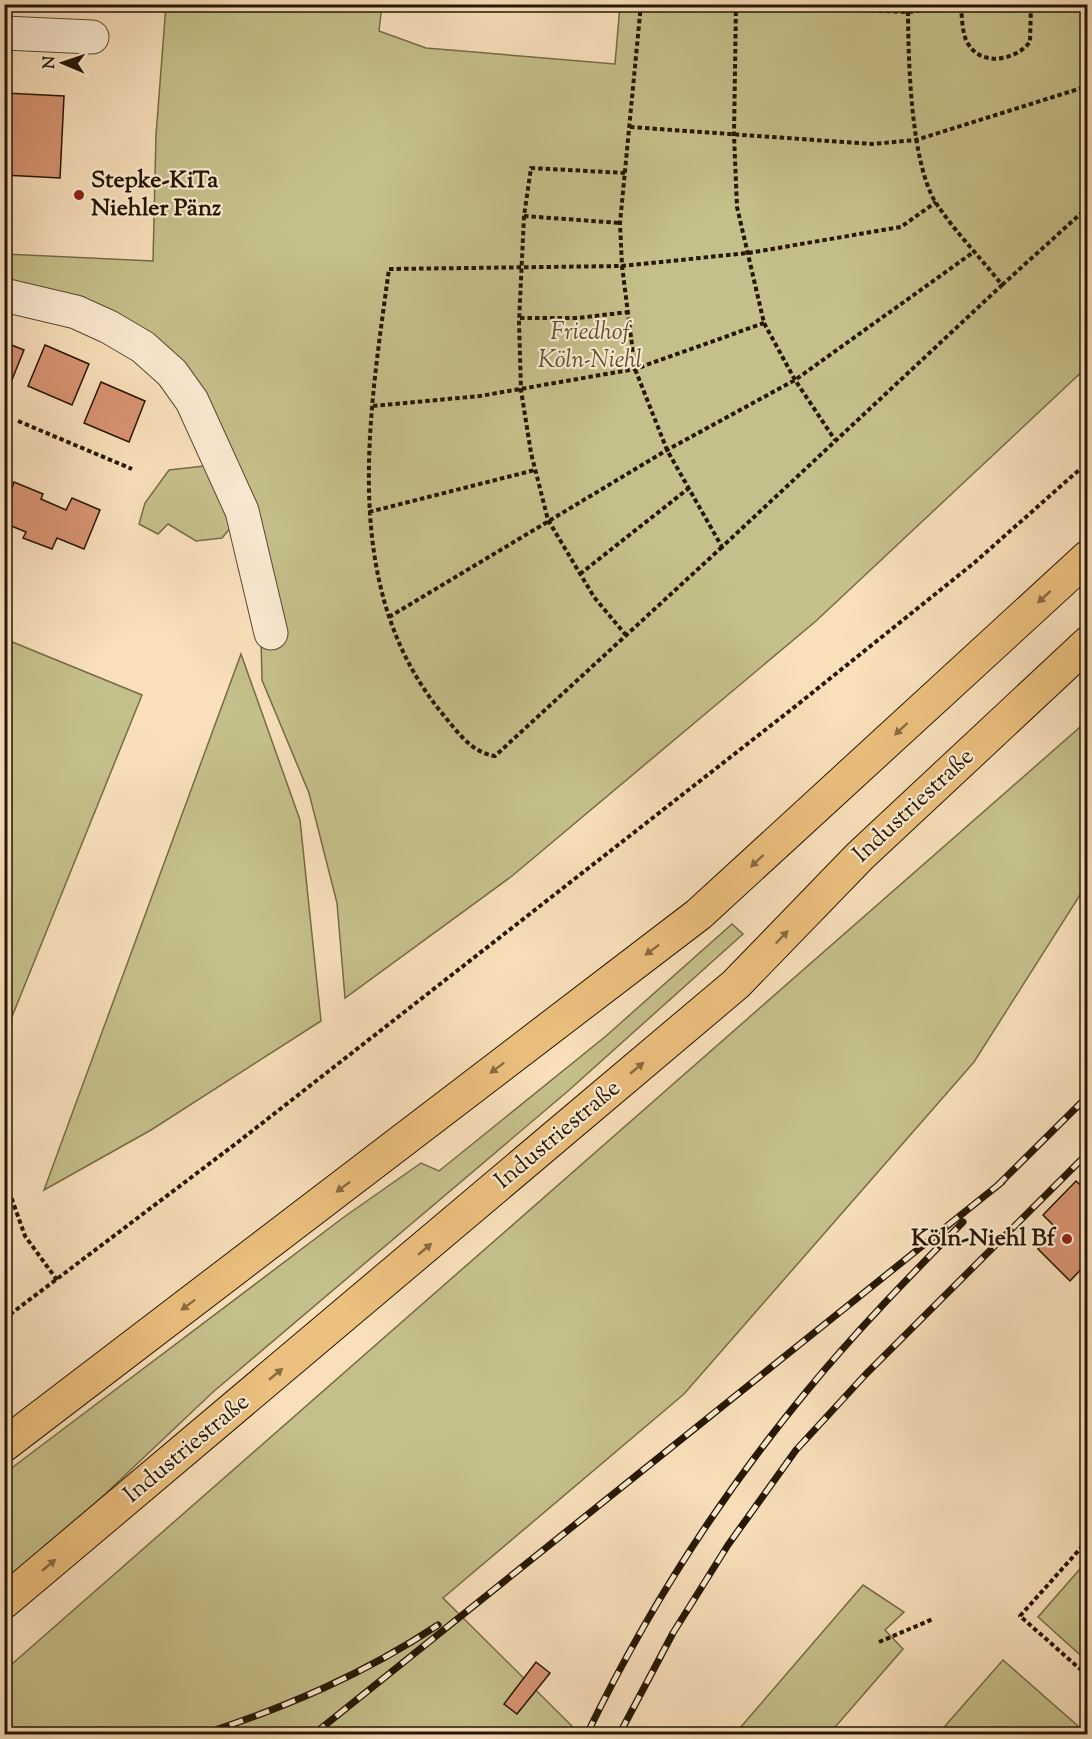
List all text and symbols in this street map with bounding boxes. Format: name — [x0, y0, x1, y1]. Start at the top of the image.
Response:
north arrow — [33, 33, 93, 93]
text: N — [39, 56, 62, 69]
place label: Stepke-KiTa Niehler Pänz — [91, 164, 221, 226]
marker: Stepke-KiTa Niehler Pänz — [72, 188, 86, 202]
park label: Friedhof Köln-Niehl — [538, 316, 642, 378]
one-way arrow — [1037, 590, 1052, 604]
one-way arrow — [894, 722, 909, 735]
street label: Industriestraße — [846, 741, 982, 871]
one-way arrow — [750, 854, 765, 868]
one-way arrow — [774, 930, 788, 944]
one-way arrow — [645, 944, 661, 956]
one-way arrow — [490, 1062, 505, 1074]
one-way arrow — [629, 1062, 644, 1075]
street label: Industriestraße — [488, 1072, 628, 1198]
one-way arrow — [335, 1180, 350, 1192]
place label: Köln-Niehl Bf — [911, 1222, 1057, 1256]
marker: Köln-Niehl Bf — [1060, 1232, 1074, 1246]
one-way arrow — [417, 1242, 433, 1255]
one-way arrow — [180, 1299, 195, 1311]
one-way arrow — [268, 1368, 284, 1381]
street label: Industriestraße — [117, 1386, 257, 1512]
one-way arrow — [41, 1558, 57, 1571]

